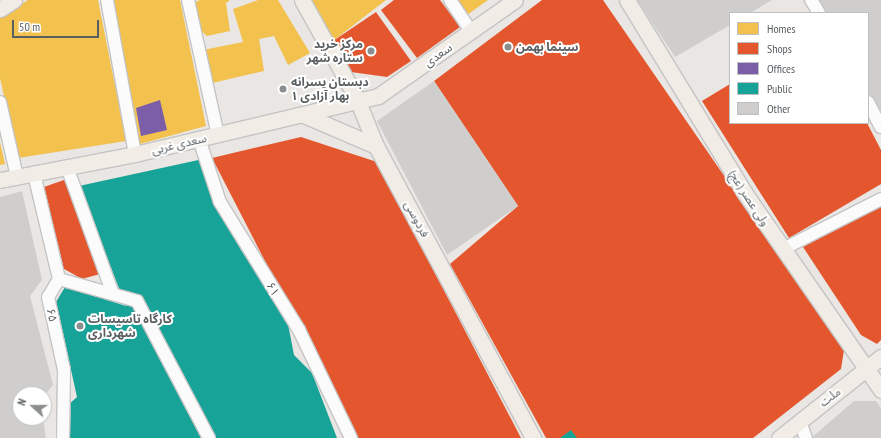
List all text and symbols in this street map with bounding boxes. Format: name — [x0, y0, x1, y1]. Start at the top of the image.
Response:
scale bar — [14, 12, 101, 38]
legend — [729, 12, 869, 124]
text: 50 m — [19, 19, 40, 34]
text: Homes — [767, 21, 795, 36]
place label: مرکز خرید ستاره شهر — [307, 37, 363, 65]
street label: سعدی — [421, 40, 455, 70]
place label: سینما بهمن — [516, 40, 578, 54]
text: Shops — [767, 41, 792, 56]
marker: سینما بهمن — [503, 42, 513, 52]
marker: مرکز خرید ستاره شهر — [366, 46, 376, 56]
text: Offices — [767, 61, 795, 76]
place label: دبستان پسرانه بهار آزادی ۱ — [291, 75, 369, 103]
text: Public — [767, 81, 792, 96]
marker: دبستان پسرانه بهار آزادی ۱ — [278, 84, 288, 94]
text: Other — [767, 101, 790, 116]
street label: سعدی غربی — [150, 131, 208, 157]
street label: ولی عصر (عج) — [726, 167, 772, 229]
street label: فردوسی — [401, 198, 433, 240]
street label: ۶۱ — [263, 279, 283, 299]
street label: ۶۵ — [44, 307, 60, 323]
place label: کارگاه تاسیسات شهرداری — [88, 312, 172, 340]
marker: کارگاه تاسیسات شهرداری — [75, 321, 85, 331]
street label: ملت — [816, 384, 844, 410]
north arrow — [12, 386, 52, 426]
text: N — [14, 397, 29, 407]

